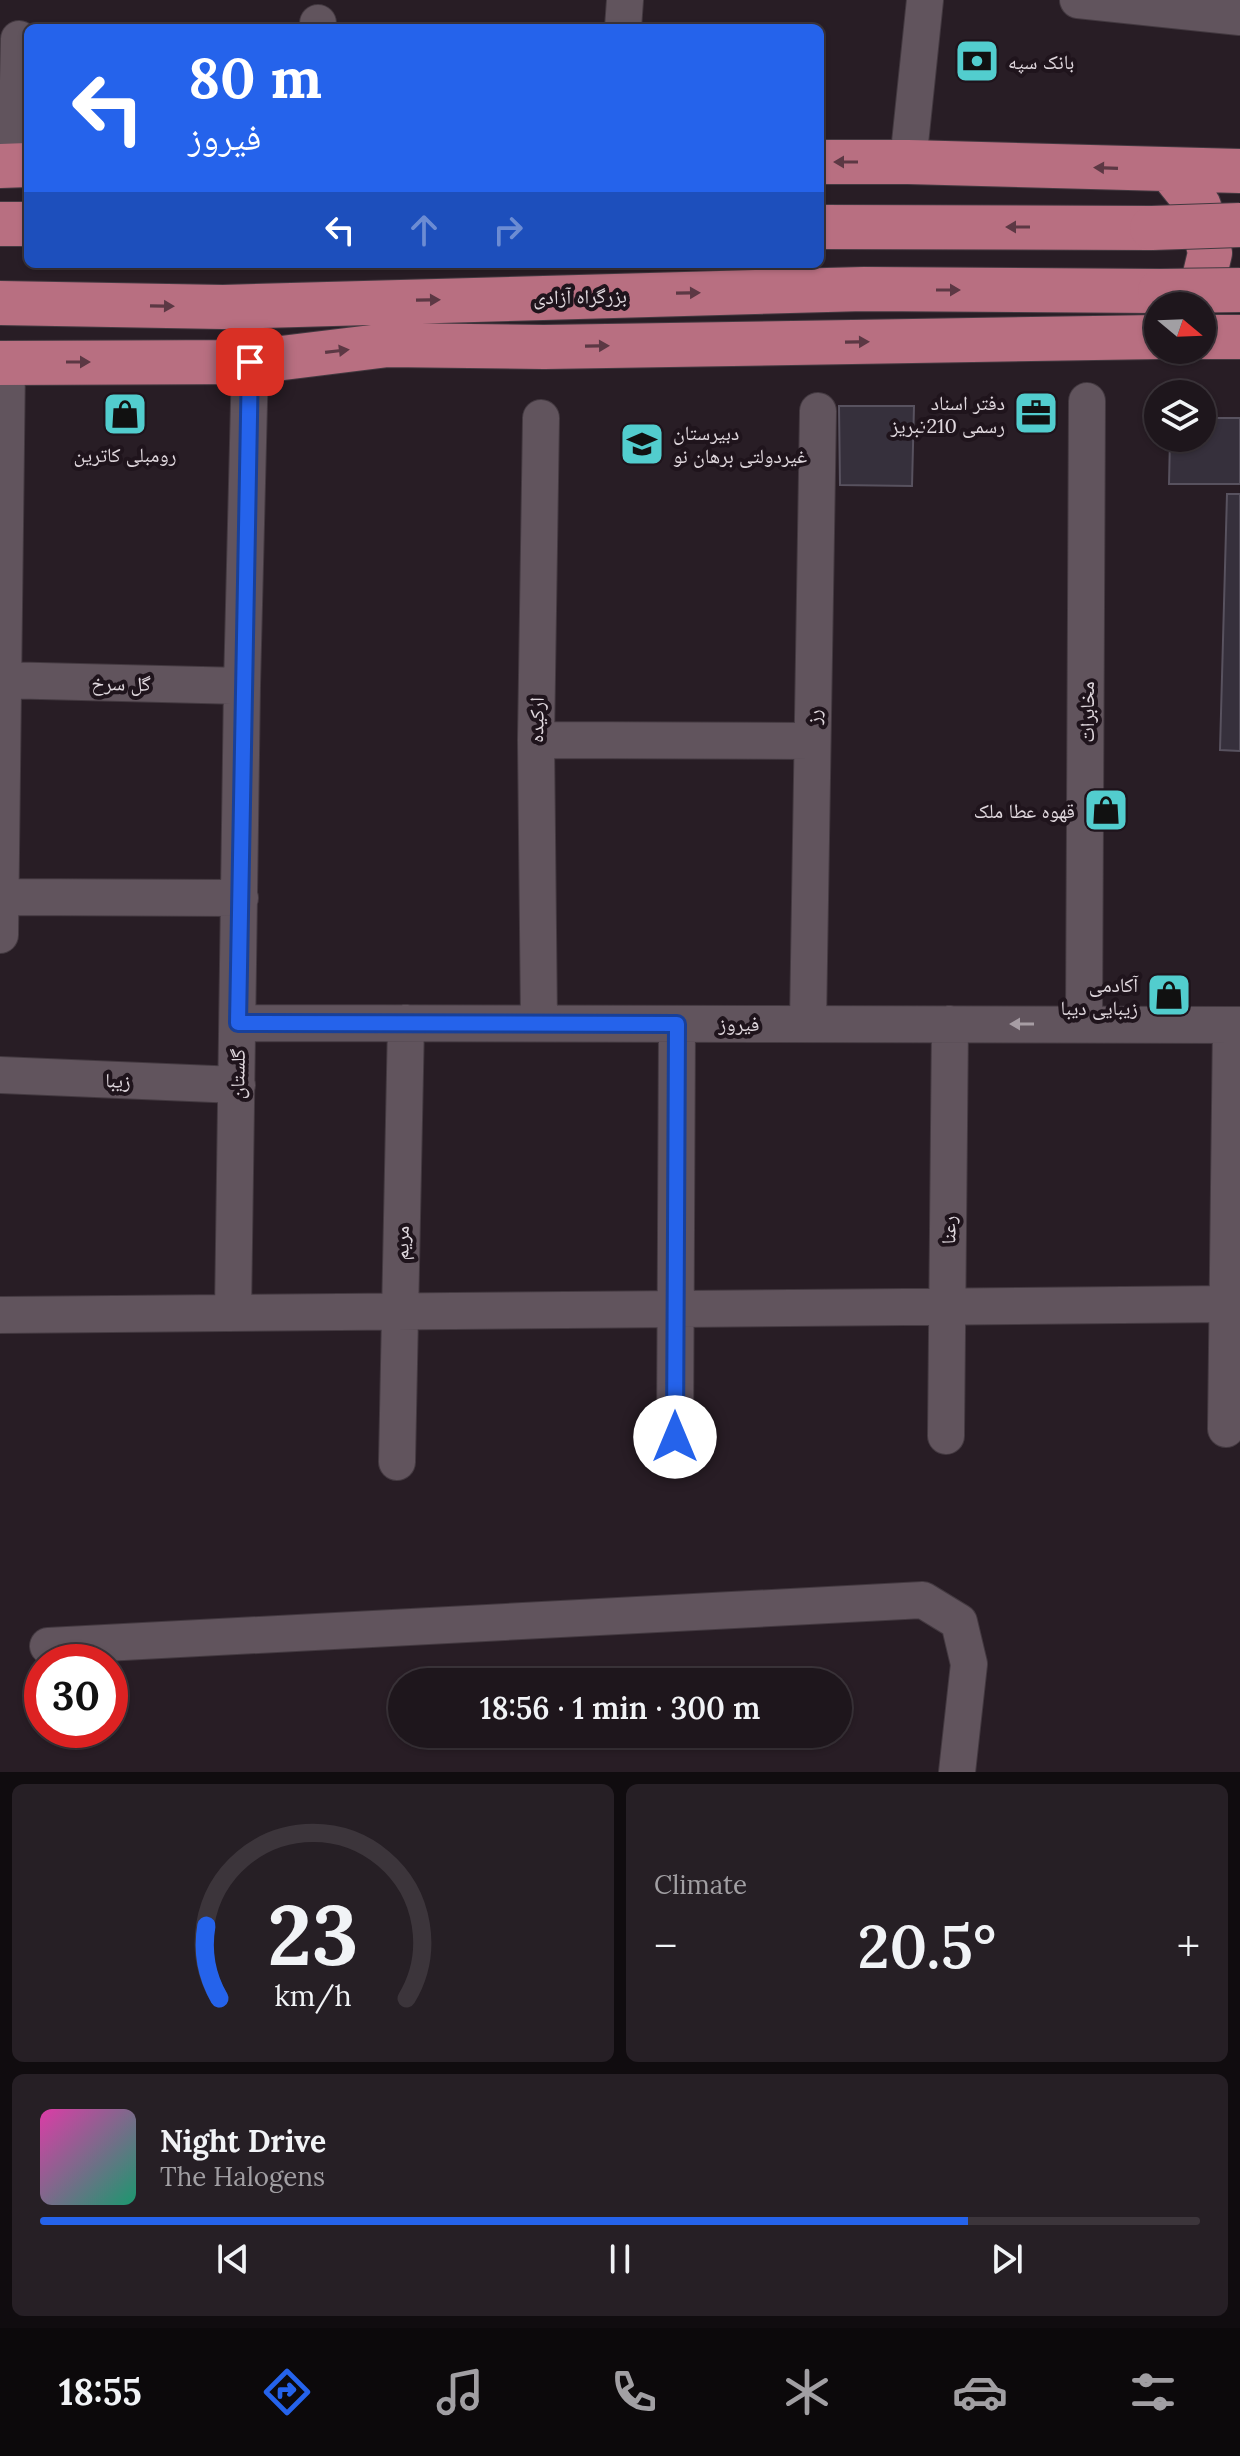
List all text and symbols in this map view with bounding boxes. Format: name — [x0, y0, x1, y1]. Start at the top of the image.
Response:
bank icon: بانک سپه — [953, 37, 1001, 85]
text: 80 m — [188, 42, 322, 113]
place label: بانک سپه — [1008, 49, 1074, 74]
icon: left — [56, 56, 160, 160]
text: فیروز — [188, 114, 261, 160]
one-way arrow — [833, 156, 858, 168]
one-way arrow — [1093, 162, 1118, 174]
icon: left — [318, 208, 362, 252]
icon: ahead — [402, 208, 446, 252]
icon: right — [486, 208, 530, 252]
one-way arrow — [1005, 221, 1030, 233]
street label: بزرگراه آزادی — [533, 283, 627, 309]
one-way arrow — [936, 283, 961, 296]
one-way arrow — [676, 287, 701, 300]
north arrow — [1144, 292, 1216, 364]
map controls — [1144, 292, 1216, 452]
one-way arrow — [416, 293, 441, 306]
one-way arrow — [150, 299, 175, 312]
pin — [216, 328, 284, 396]
one-way arrow — [845, 336, 870, 348]
icon: arrive — [228, 340, 272, 384]
one-way arrow — [585, 340, 610, 352]
one-way arrow — [325, 345, 350, 358]
one-way arrow — [66, 356, 91, 368]
button: layers — [1144, 380, 1216, 452]
office icon: دفتر اسناد رسمی 210تبریز — [1012, 389, 1060, 437]
shop icon: رومبلی کاترین — [101, 390, 149, 438]
place label: دفتر اسناد رسمی 210تبریز — [890, 390, 1005, 438]
school or university icon: دبیرستان غیردولتی برهان نو — [618, 420, 666, 468]
place label: دبیرستان غیردولتی برهان نو — [673, 420, 807, 468]
place label: رومبلی کاترین — [74, 442, 176, 467]
street label: گل سرخ — [91, 670, 151, 697]
street label: مخابرات — [1074, 681, 1099, 743]
street label: ارکیده — [523, 697, 549, 743]
street label: رز — [800, 709, 826, 726]
shop icon: قهوه عطا ملک — [1082, 786, 1130, 834]
place label: قهوه عطا ملک — [974, 798, 1075, 823]
shop icon: آکادمی زیبایی دیبا — [1145, 971, 1193, 1019]
place label: آکادمی زیبایی دیبا — [1061, 972, 1139, 1020]
street label: فیروز — [718, 1011, 759, 1036]
one-way arrow — [1009, 1018, 1034, 1030]
street label: گلستان — [224, 1048, 250, 1099]
street label: زیبا — [105, 1067, 131, 1093]
street label: رعنا — [935, 1215, 961, 1245]
street label: مریم — [388, 1225, 416, 1261]
position arrow — [633, 1395, 717, 1479]
speed limit sign: 30 — [24, 1644, 128, 1748]
text: 18:56 · 1 min · 300 m — [480, 1689, 760, 1727]
text: Climate — [654, 1868, 747, 1901]
text: 23 — [268, 1881, 358, 1988]
text: 20.5° — [857, 1908, 997, 1984]
text: − — [654, 1918, 677, 1974]
text: + — [1177, 1918, 1200, 1974]
text: km/h — [274, 1977, 352, 2014]
text: Night Drive — [160, 2122, 326, 2160]
text: The Halogens — [160, 2160, 325, 2193]
icon: previous — [211, 2237, 255, 2281]
icon: pause — [598, 2237, 642, 2281]
icon: next — [985, 2237, 1029, 2281]
icon: directions — [259, 2364, 315, 2420]
icon: music — [432, 2364, 488, 2420]
icon: phone — [606, 2364, 662, 2420]
icon: climate — [779, 2364, 835, 2420]
icon: car — [952, 2364, 1008, 2420]
icon: filters — [1125, 2364, 1181, 2420]
text: 18:55 — [59, 2369, 142, 2415]

